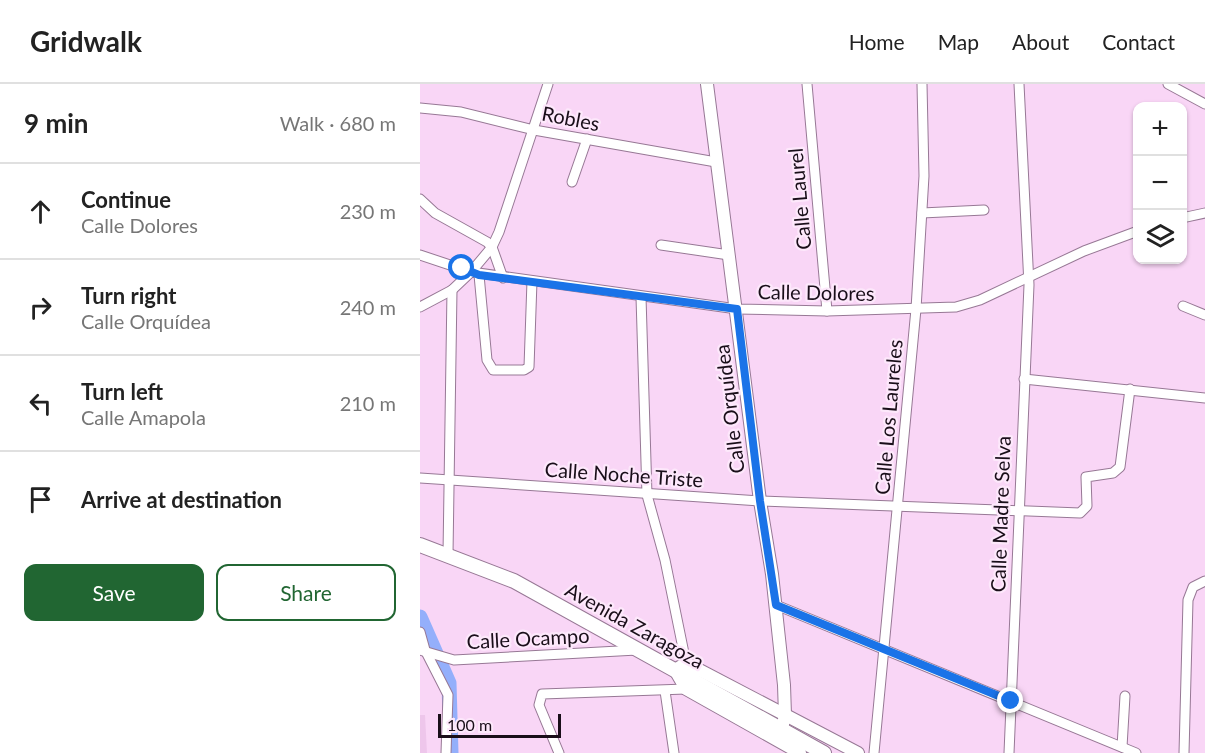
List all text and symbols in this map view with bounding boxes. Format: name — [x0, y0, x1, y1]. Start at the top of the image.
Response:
text: Gridwalk — [30, 24, 142, 58]
text: Home — [849, 29, 905, 54]
text: Map — [938, 29, 979, 54]
text: About — [1012, 29, 1069, 54]
text: Contact — [1102, 29, 1175, 54]
street label: Robles — [540, 101, 602, 135]
map controls — [1133, 102, 1187, 264]
button: + — [1133, 102, 1187, 156]
text: 9 min — [24, 107, 88, 139]
text: Walk · 680 m — [280, 111, 396, 135]
street label: Calle Laurel — [783, 147, 815, 251]
button: − — [1133, 156, 1187, 210]
text: Continue — [81, 186, 171, 213]
icon: ahead — [24, 195, 57, 228]
text: 230 m — [340, 199, 396, 223]
button: layers — [1133, 210, 1187, 264]
text: Calle Dolores — [81, 213, 198, 237]
route start — [448, 254, 474, 280]
street label: Calle Dolores — [757, 279, 875, 305]
text: Turn right — [81, 282, 176, 309]
icon: right — [24, 291, 57, 324]
text: 240 m — [340, 295, 396, 319]
text: Calle Orquídea — [81, 309, 211, 333]
street label: Calle Los Laureles — [869, 338, 907, 496]
street label: Calle Orquídea — [709, 343, 749, 475]
text: Turn left — [81, 378, 163, 405]
icon: left — [24, 387, 57, 420]
text: 210 m — [340, 391, 396, 415]
text: Calle Amapola — [81, 405, 206, 429]
street label: Calle Madre Selva — [985, 435, 1015, 593]
street label: Calle Noche Triste — [544, 456, 704, 492]
icon: arrive — [24, 483, 57, 516]
text: Arrive at destination — [81, 486, 282, 513]
button: Save — [24, 564, 204, 621]
button: Share — [216, 564, 396, 621]
street label: Avenida Zaragoza — [561, 577, 709, 673]
street label: Calle Ocampo — [466, 623, 590, 653]
route end — [997, 687, 1023, 713]
scale bar — [438, 711, 561, 738]
text: 100 m — [447, 715, 492, 734]

